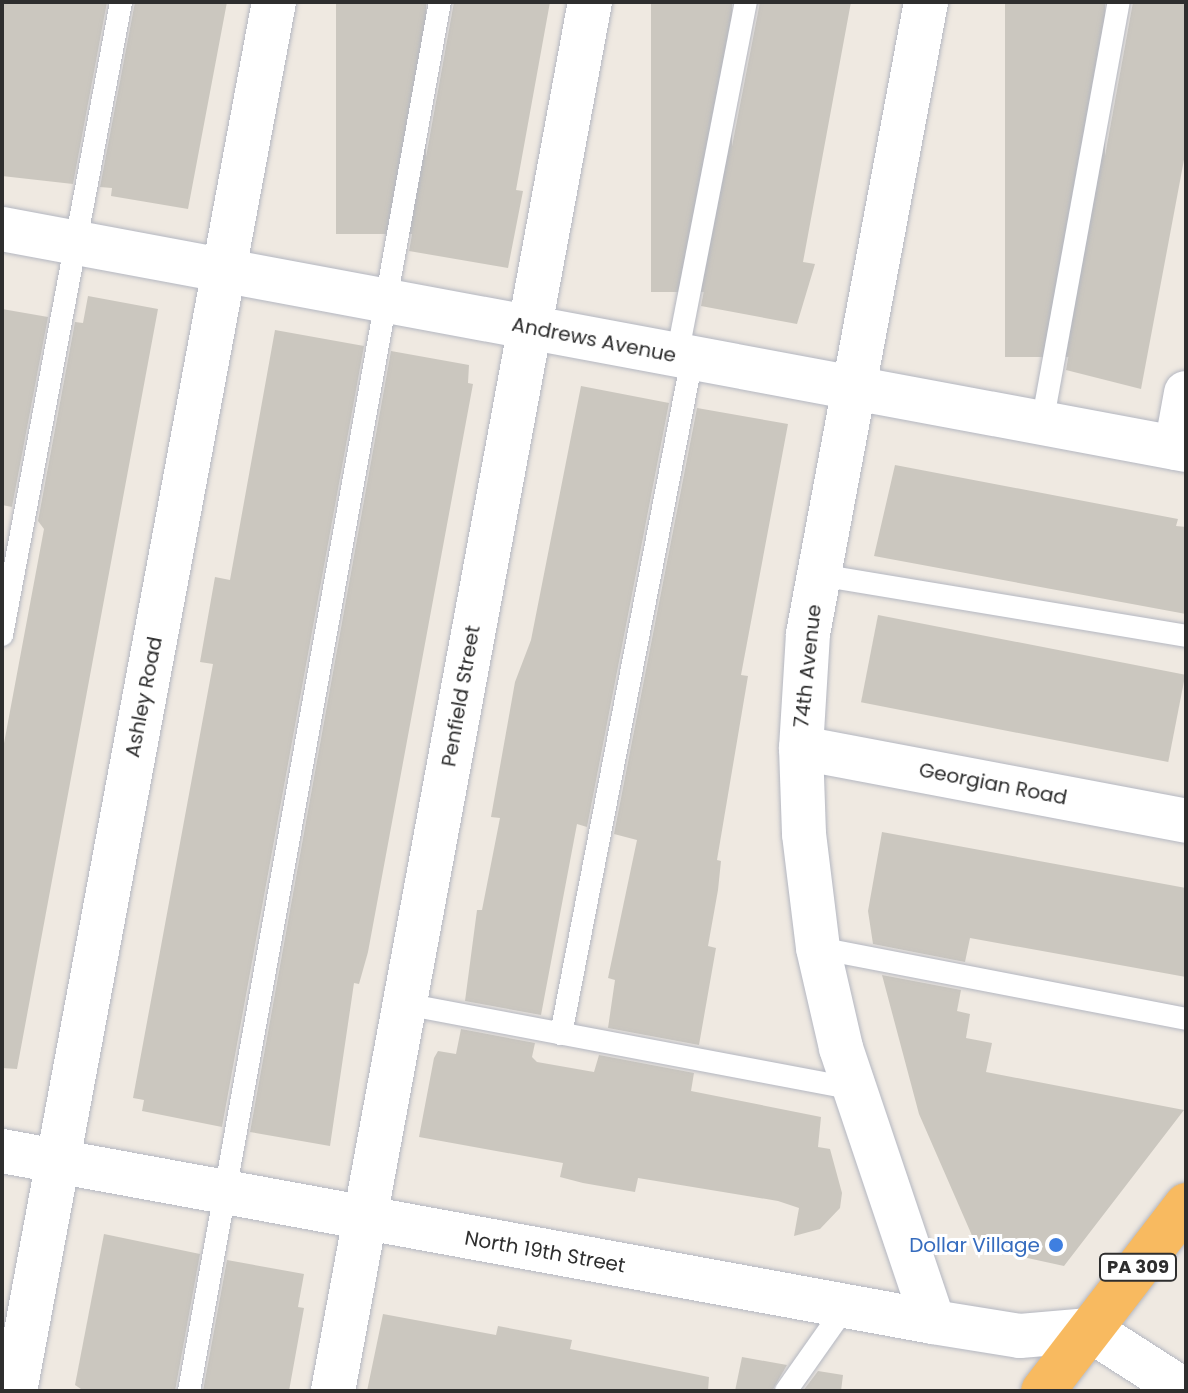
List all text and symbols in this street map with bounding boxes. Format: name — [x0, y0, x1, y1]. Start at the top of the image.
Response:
street label: Andrews Avenue — [510, 312, 678, 368]
street label: 74th Avenue — [790, 603, 826, 729]
street label: Penfield Street — [437, 623, 485, 769]
street label: Ashley Road — [121, 635, 167, 759]
street label: Georgian Road — [917, 758, 1069, 810]
street label: North 19th Street — [463, 1226, 627, 1278]
place label: Dollar Village — [909, 1233, 1040, 1257]
marker: Dollar Village — [1047, 1236, 1065, 1254]
road number: PA 309 — [1098, 1253, 1178, 1281]

